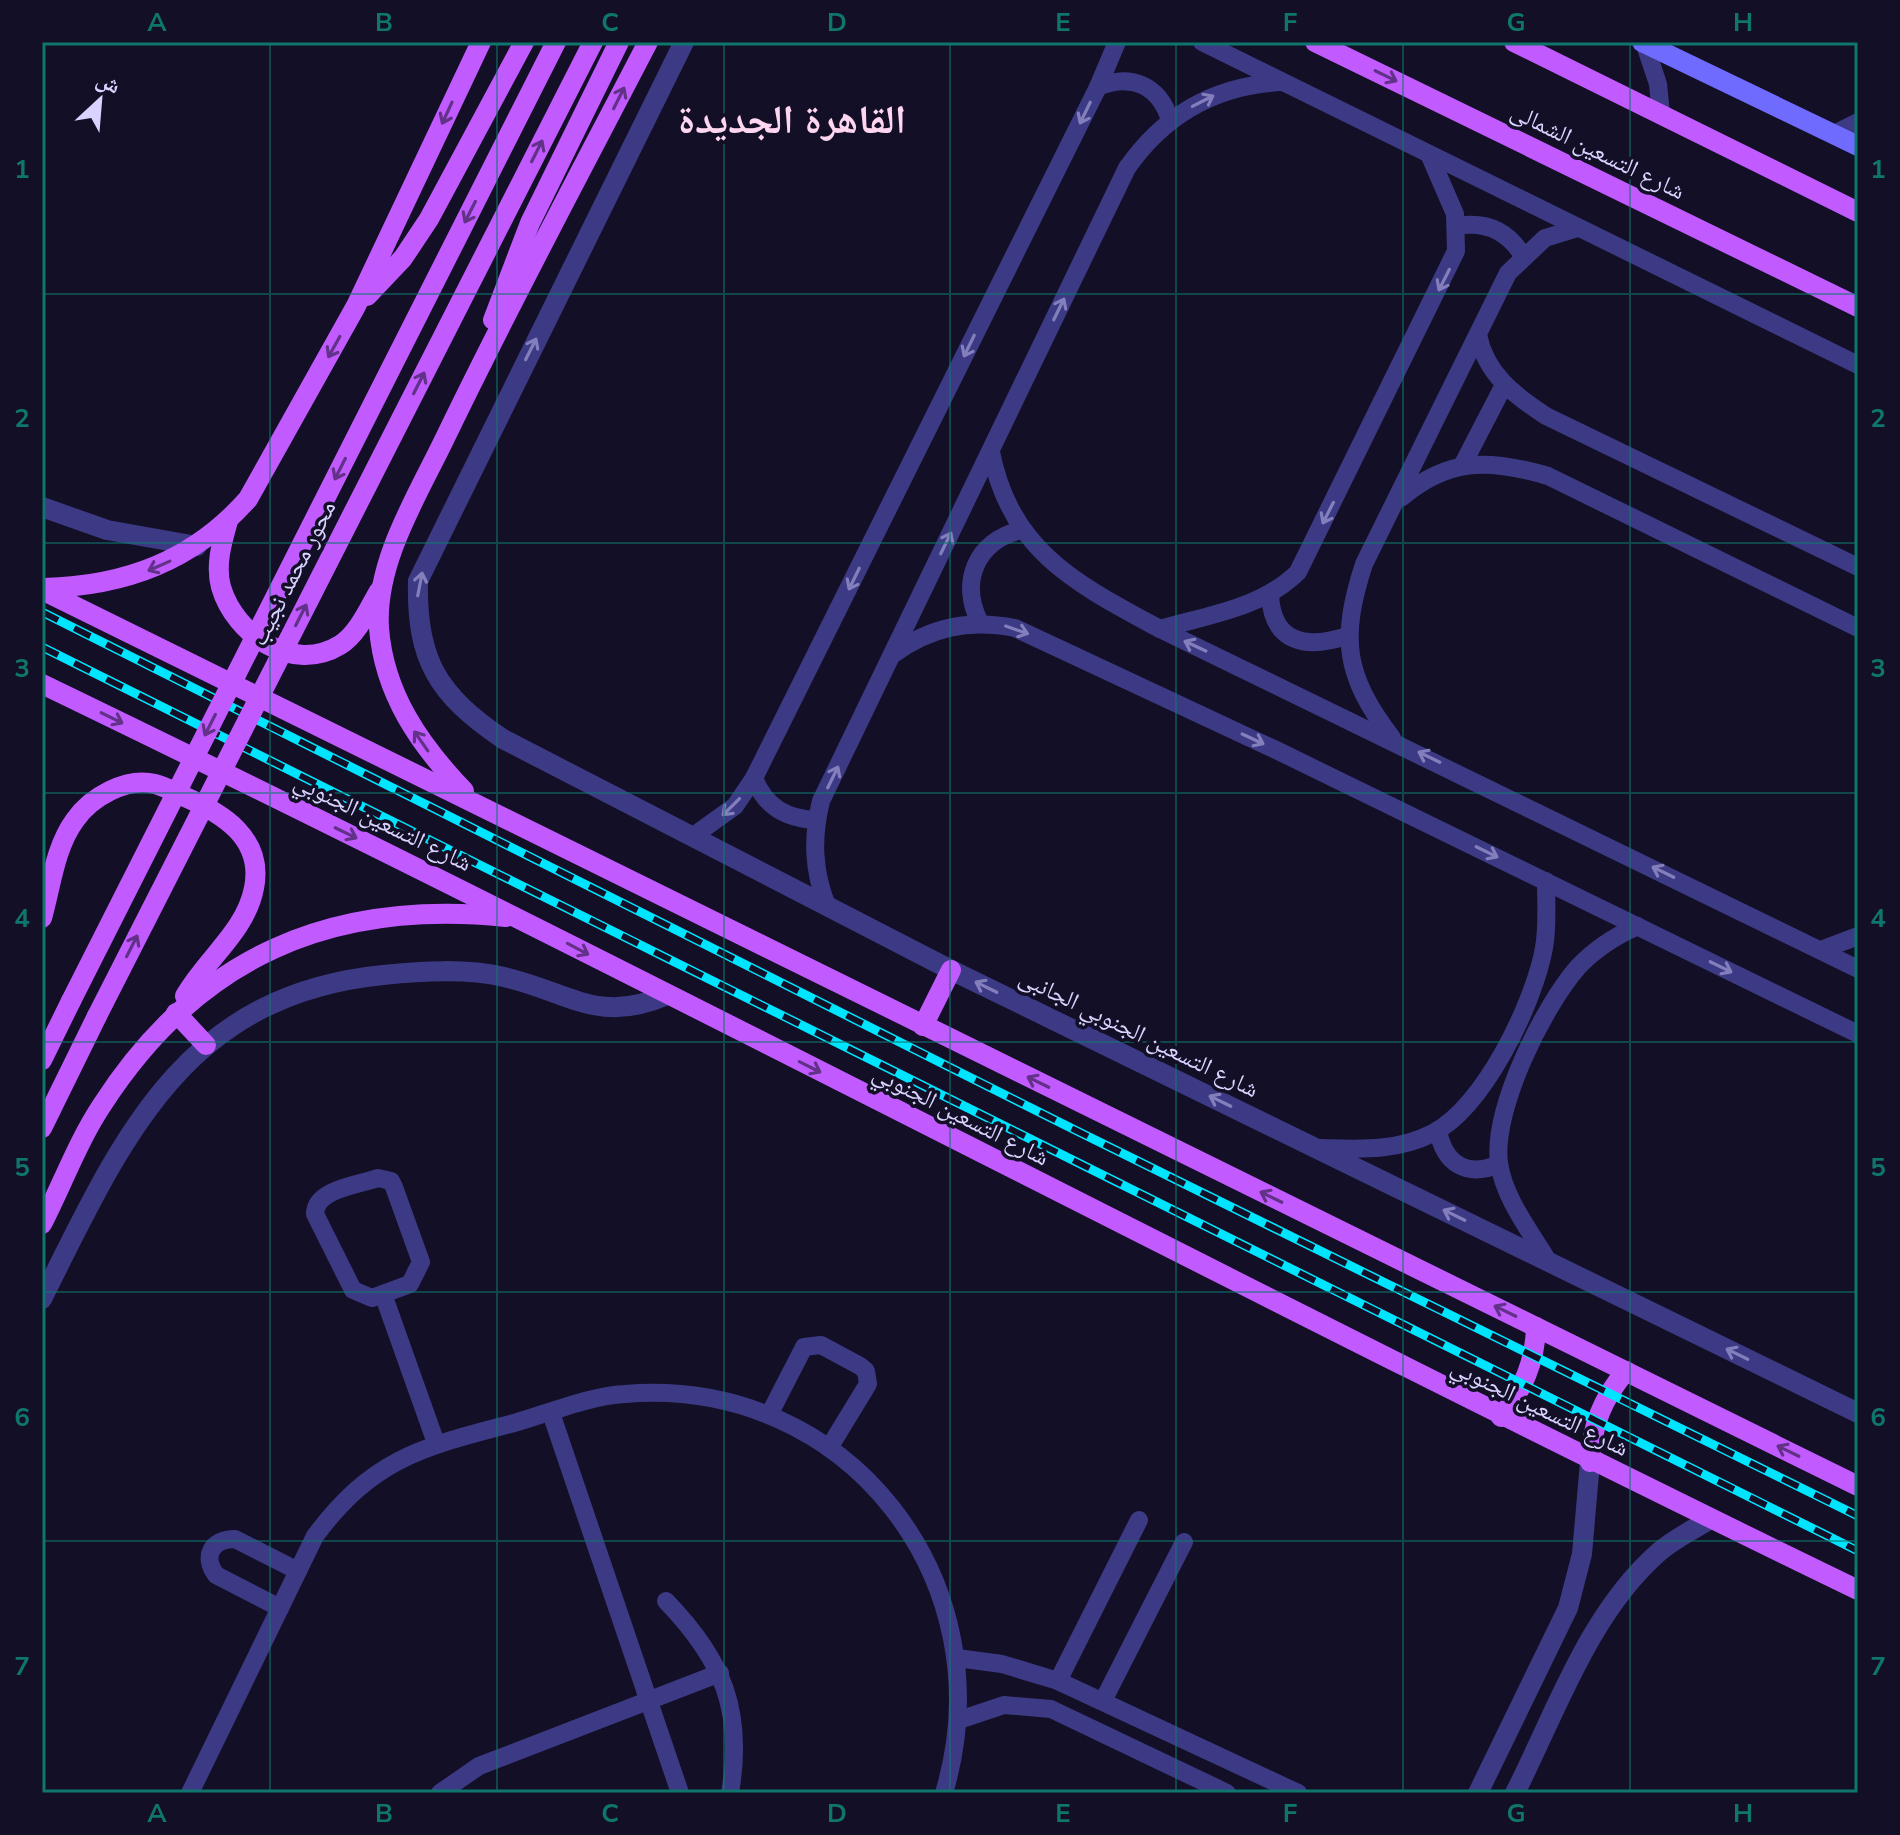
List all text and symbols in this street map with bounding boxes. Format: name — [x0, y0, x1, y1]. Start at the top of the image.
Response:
text: A — [147, 5, 167, 40]
text: B — [375, 5, 393, 40]
text: C — [601, 5, 619, 40]
text: D — [827, 5, 847, 40]
text: E — [1055, 5, 1071, 40]
text: F — [1283, 5, 1297, 40]
text: G — [1506, 5, 1526, 40]
text: H — [1733, 5, 1753, 40]
north arrow — [60, 60, 140, 140]
text: ش — [91, 64, 125, 102]
one-way arrow — [1373, 69, 1397, 84]
one-way arrow — [612, 86, 627, 110]
one-way arrow — [1191, 92, 1215, 108]
district label: القاهرة الجديدة — [678, 93, 906, 147]
street label: شارع التسعين الشمالى — [1506, 95, 1690, 207]
one-way arrow — [439, 100, 454, 124]
one-way arrow — [1077, 101, 1093, 125]
one-way arrow — [530, 140, 545, 164]
text: 1 — [14, 152, 30, 187]
text: 1 — [1870, 152, 1886, 187]
one-way arrow — [462, 199, 478, 223]
one-way arrow — [1436, 268, 1451, 292]
one-way arrow — [1052, 297, 1067, 321]
one-way arrow — [326, 334, 342, 358]
one-way arrow — [961, 334, 977, 358]
one-way arrow — [524, 338, 539, 362]
one-way arrow — [412, 372, 427, 396]
text: 2 — [14, 401, 30, 436]
text: 2 — [1870, 401, 1886, 436]
one-way arrow — [332, 456, 348, 480]
street label: محور محمد نجيب — [243, 495, 343, 651]
one-way arrow — [1319, 500, 1335, 524]
one-way arrow — [939, 532, 954, 556]
one-way arrow — [147, 559, 171, 574]
one-way arrow — [845, 566, 861, 590]
one-way arrow — [414, 571, 429, 597]
one-way arrow — [294, 603, 309, 627]
one-way arrow — [1004, 624, 1029, 639]
one-way arrow — [1183, 637, 1207, 652]
text: 3 — [14, 651, 30, 686]
text: 3 — [1870, 651, 1886, 686]
one-way arrow — [100, 711, 124, 726]
one-way arrow — [202, 713, 218, 737]
one-way arrow — [413, 731, 429, 753]
one-way arrow — [1241, 732, 1265, 747]
one-way arrow — [1418, 749, 1442, 765]
street label: شارع التسعين الجنوبي — [287, 765, 477, 882]
one-way arrow — [826, 766, 841, 790]
one-way arrow — [722, 797, 741, 816]
one-way arrow — [333, 825, 357, 841]
one-way arrow — [1475, 845, 1499, 860]
one-way arrow — [1651, 864, 1675, 879]
text: 4 — [14, 901, 30, 936]
text: 4 — [1870, 901, 1886, 936]
one-way arrow — [125, 935, 140, 959]
one-way arrow — [566, 941, 590, 957]
one-way arrow — [1708, 960, 1732, 975]
street label: شارع التسعين الجنوبي الجانبى — [1012, 961, 1264, 1108]
one-way arrow — [975, 979, 999, 994]
street label: شارع التسعين الجنوبي — [866, 1057, 1055, 1176]
one-way arrow — [797, 1060, 821, 1076]
one-way arrow — [1026, 1074, 1050, 1089]
one-way arrow — [1208, 1093, 1232, 1108]
text: 5 — [14, 1150, 30, 1185]
text: 5 — [1870, 1150, 1886, 1185]
one-way arrow — [1260, 1189, 1284, 1204]
one-way arrow — [1442, 1207, 1466, 1222]
one-way arrow — [1493, 1303, 1517, 1318]
one-way arrow — [1726, 1346, 1750, 1361]
street label: شارع التسعين الجنوبي — [1444, 1350, 1634, 1467]
text: 6 — [14, 1400, 30, 1435]
text: 6 — [1870, 1400, 1886, 1435]
one-way arrow — [1777, 1443, 1801, 1458]
text: 7 — [14, 1649, 30, 1684]
text: 7 — [1870, 1649, 1886, 1684]
text: A — [147, 1796, 167, 1831]
text: B — [375, 1796, 393, 1831]
text: C — [601, 1796, 619, 1831]
text: D — [827, 1796, 847, 1831]
text: E — [1055, 1796, 1071, 1831]
text: F — [1283, 1796, 1297, 1831]
text: G — [1506, 1796, 1526, 1831]
text: H — [1733, 1796, 1753, 1831]

